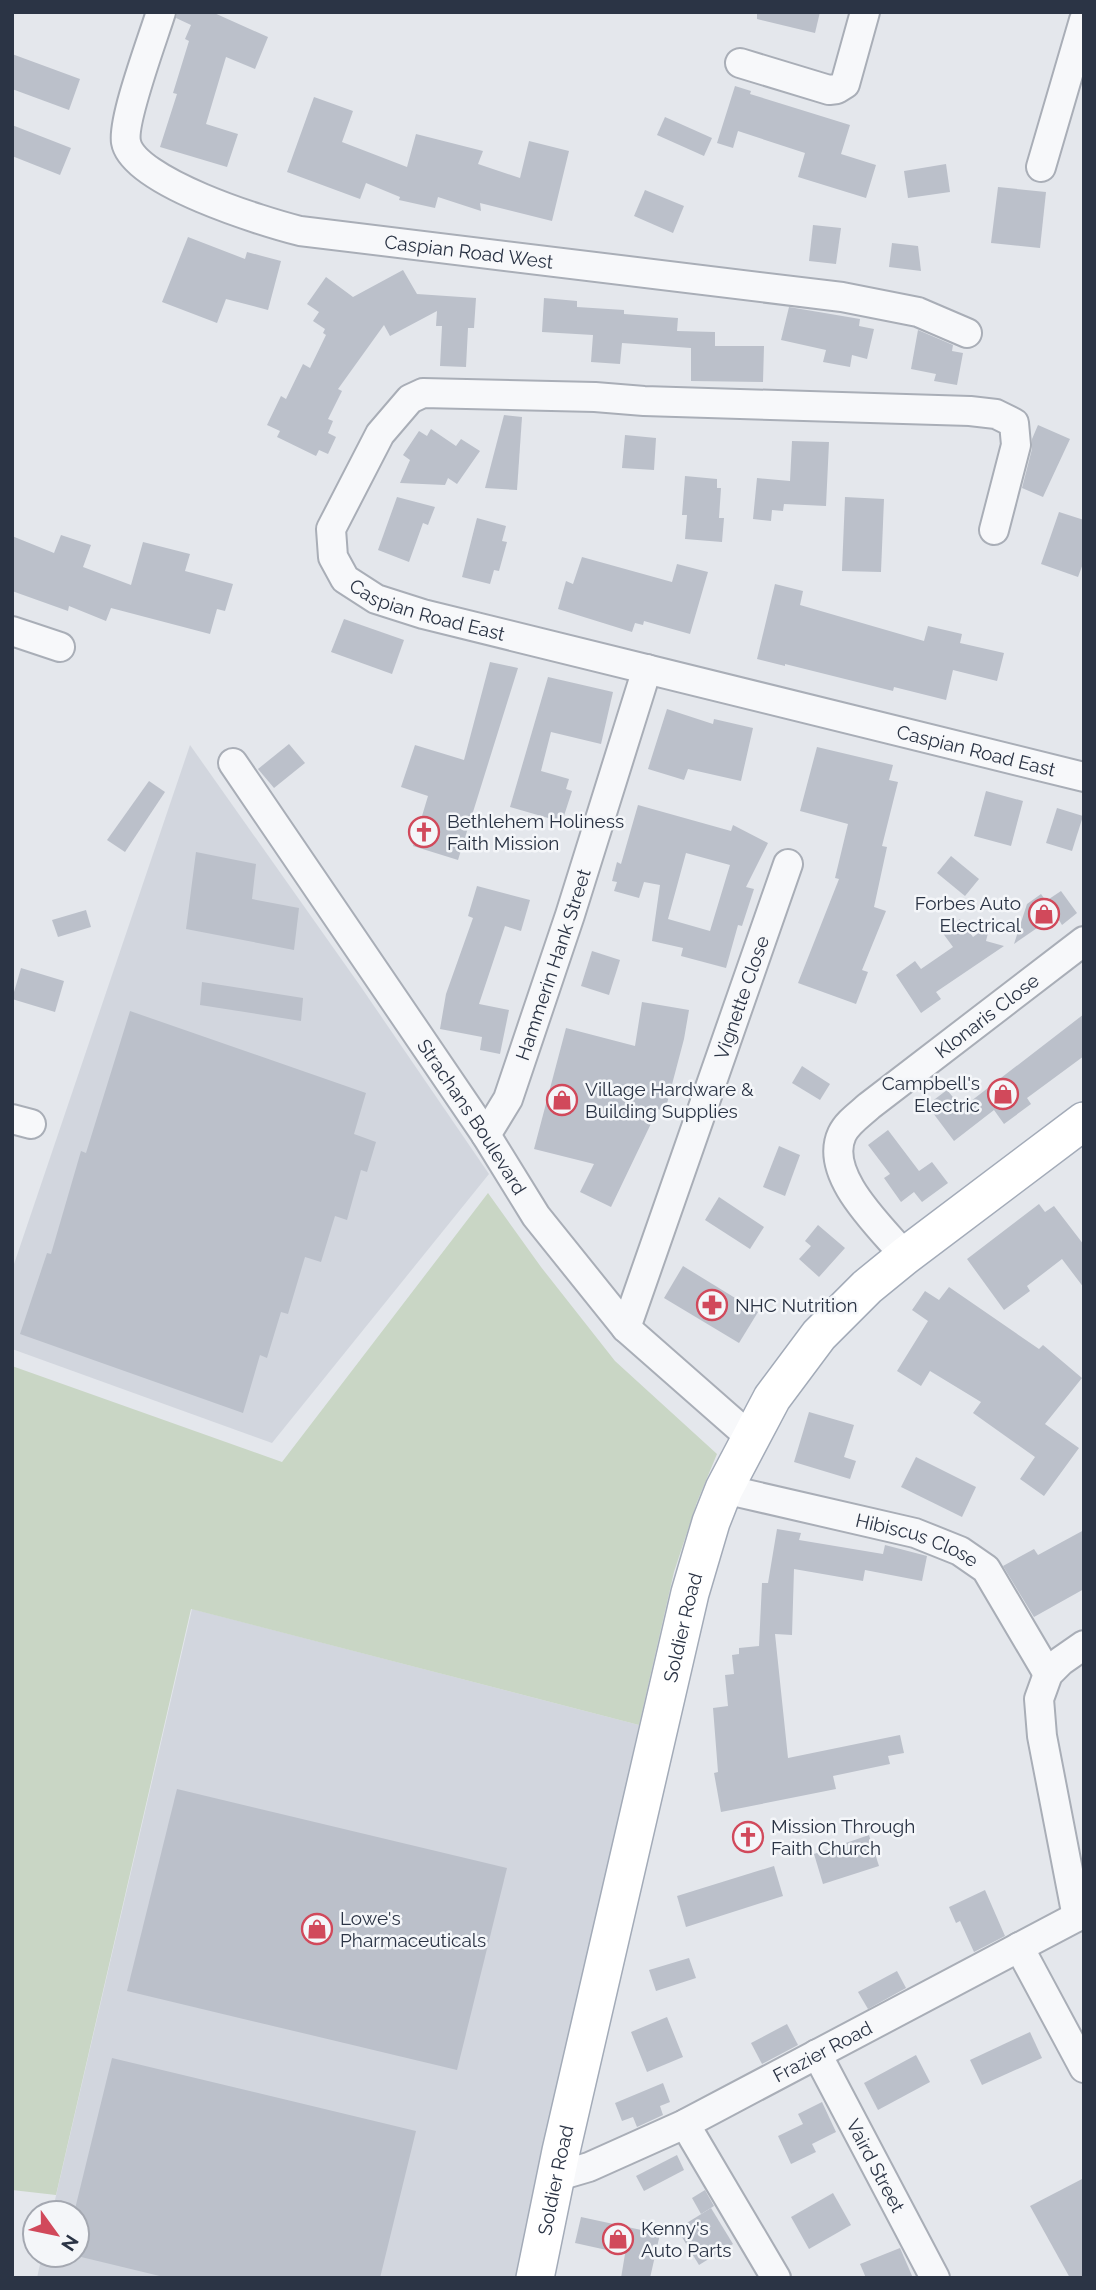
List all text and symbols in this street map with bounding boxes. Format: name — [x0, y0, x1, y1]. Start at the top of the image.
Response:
street label: Caspian Road West — [383, 230, 555, 273]
street label: Caspian Road East — [345, 574, 508, 645]
street label: Caspian Road East — [895, 720, 1058, 781]
place label: Bethlehem Holiness Faith Mission — [447, 810, 624, 854]
church icon: Bethlehem Holiness Faith Mission — [407, 815, 441, 849]
street label: Hammerin Hank Street — [511, 866, 595, 1063]
place label: Forbes Auto Electrical — [915, 892, 1022, 936]
shop icon: Forbes Auto Electrical — [1027, 897, 1061, 931]
street label: Vignette Close — [710, 933, 773, 1062]
street label: Klonaris Close — [931, 969, 1043, 1062]
street label: Strachans Boulevard — [413, 1035, 531, 1199]
place label: Campbell's Electric — [882, 1072, 980, 1116]
shop icon: Campbell's Electric — [986, 1077, 1020, 1111]
place label: Village Hardware & Building Supplies — [585, 1078, 754, 1122]
shop icon: Village Hardware & Building Supplies — [545, 1083, 579, 1117]
pharmacy icon: NHC Nutrition — [695, 1288, 729, 1322]
place label: NHC Nutrition — [735, 1294, 858, 1316]
street label: Hibiscus Close — [854, 1509, 983, 1571]
street label: Soldier Road — [659, 1570, 706, 1684]
place label: Mission Through Faith Church — [771, 1815, 915, 1859]
church icon: Mission Through Faith Church — [731, 1820, 765, 1854]
place label: Lowe's Pharmaceuticals — [340, 1907, 486, 1951]
shop icon: Lowe's Pharmaceuticals — [300, 1912, 334, 1946]
street label: Frazier Road — [769, 2016, 876, 2087]
street label: Vaird Street — [842, 2115, 910, 2216]
street label: Soldier Road — [533, 2123, 578, 2237]
north arrow — [21, 2199, 91, 2269]
place label: Kenny's Auto Parts — [641, 2217, 732, 2261]
shop icon: Kenny's Auto Parts — [601, 2222, 635, 2256]
text: N — [57, 2231, 83, 2255]

